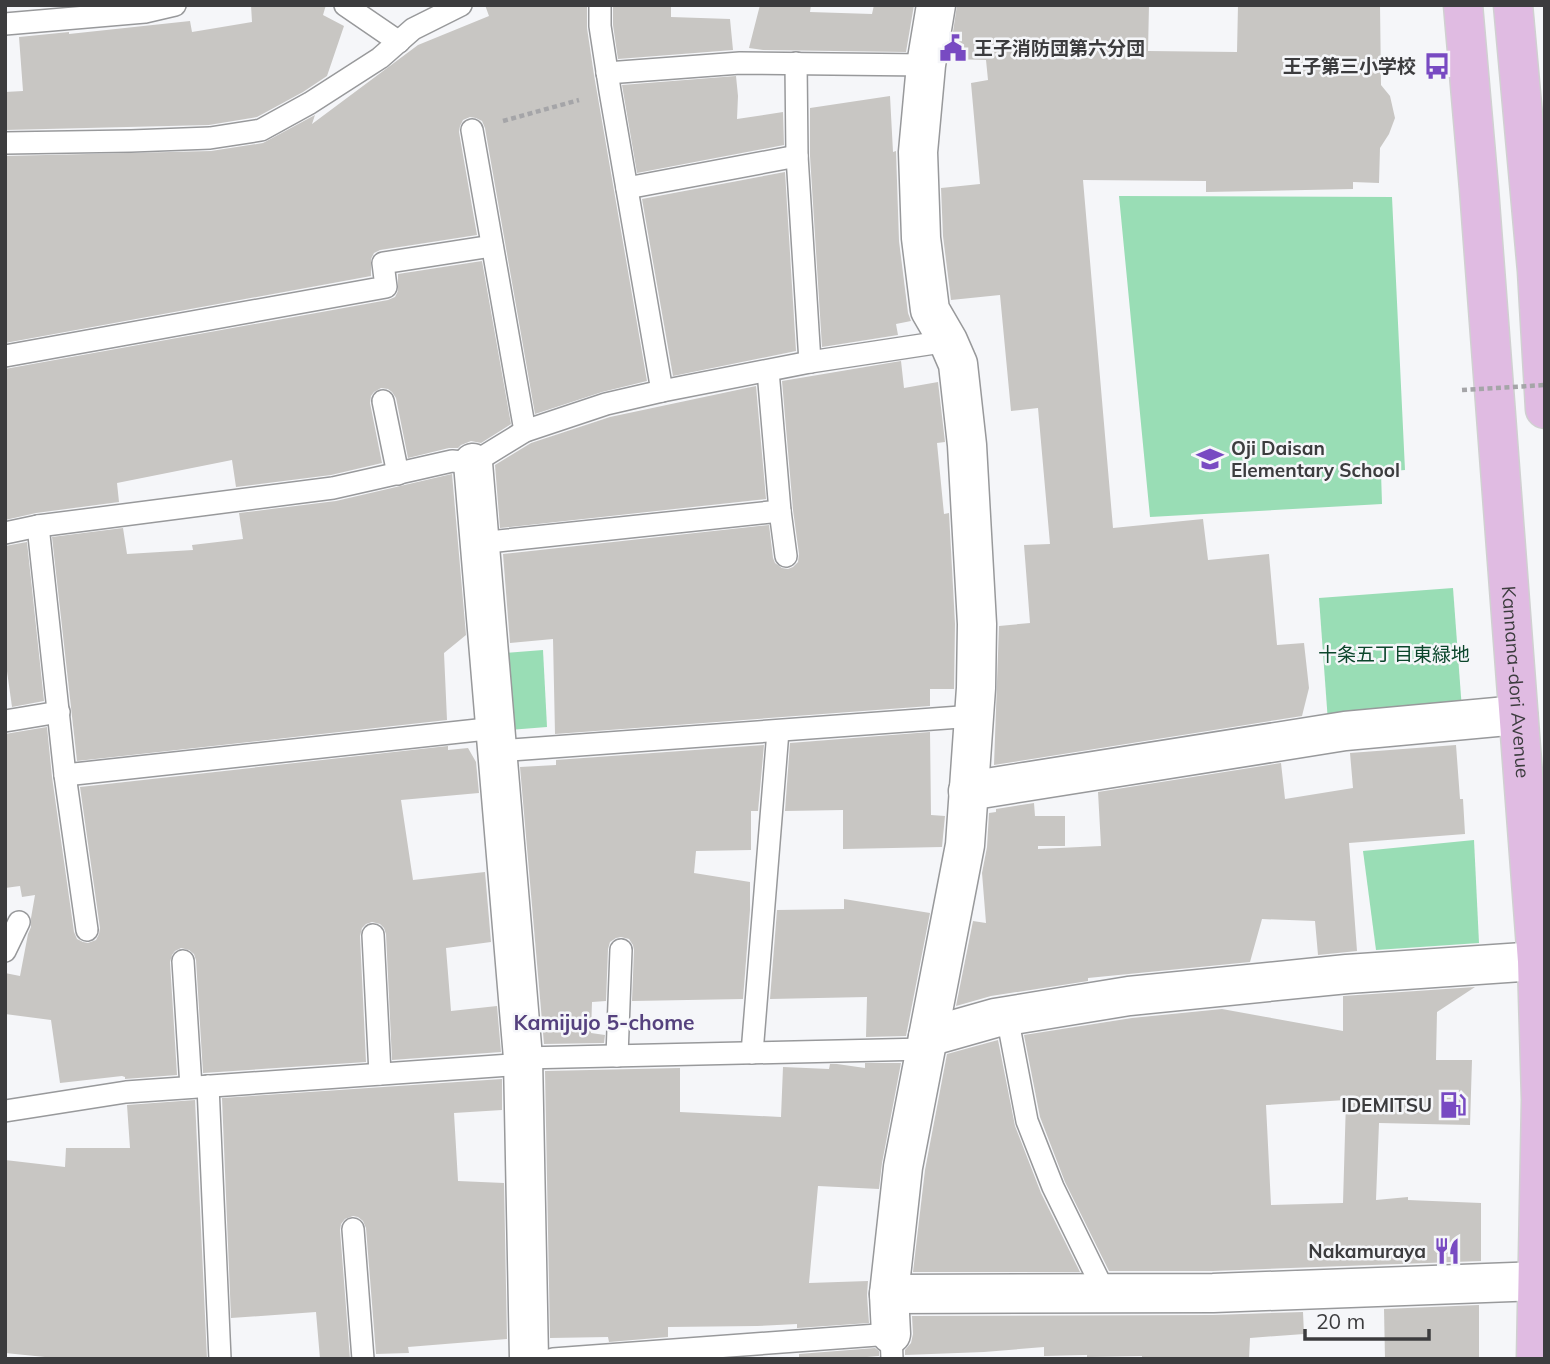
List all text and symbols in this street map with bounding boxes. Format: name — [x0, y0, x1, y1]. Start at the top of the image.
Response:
public building icon: 王子消防団第六分団 — [938, 33, 968, 63]
place label: 王子消防団第六分団 — [974, 36, 1145, 60]
bus stop icon: 王子第三小学校 — [1422, 51, 1452, 81]
place label: 王子第三小学校 — [1283, 54, 1416, 78]
place label: Oji Daisan Elementary School — [1231, 436, 1400, 482]
school or university icon: Oji Daisan Elementary School — [1195, 444, 1225, 474]
street label: Kannana-dori Avenue — [1497, 585, 1535, 779]
park label: 十条五丁目東緑地 — [1318, 642, 1470, 666]
district label: Kamijujo 5-chome — [513, 1009, 695, 1035]
fuel station icon: IDEMITSU — [1438, 1090, 1468, 1120]
place label: IDEMITSU — [1341, 1093, 1432, 1117]
restaurant icon: Nakamuraya — [1432, 1236, 1462, 1266]
place label: Nakamuraya — [1308, 1239, 1426, 1263]
scale bar — [1305, 1298, 1429, 1342]
text: 20 m — [1316, 1308, 1365, 1334]

